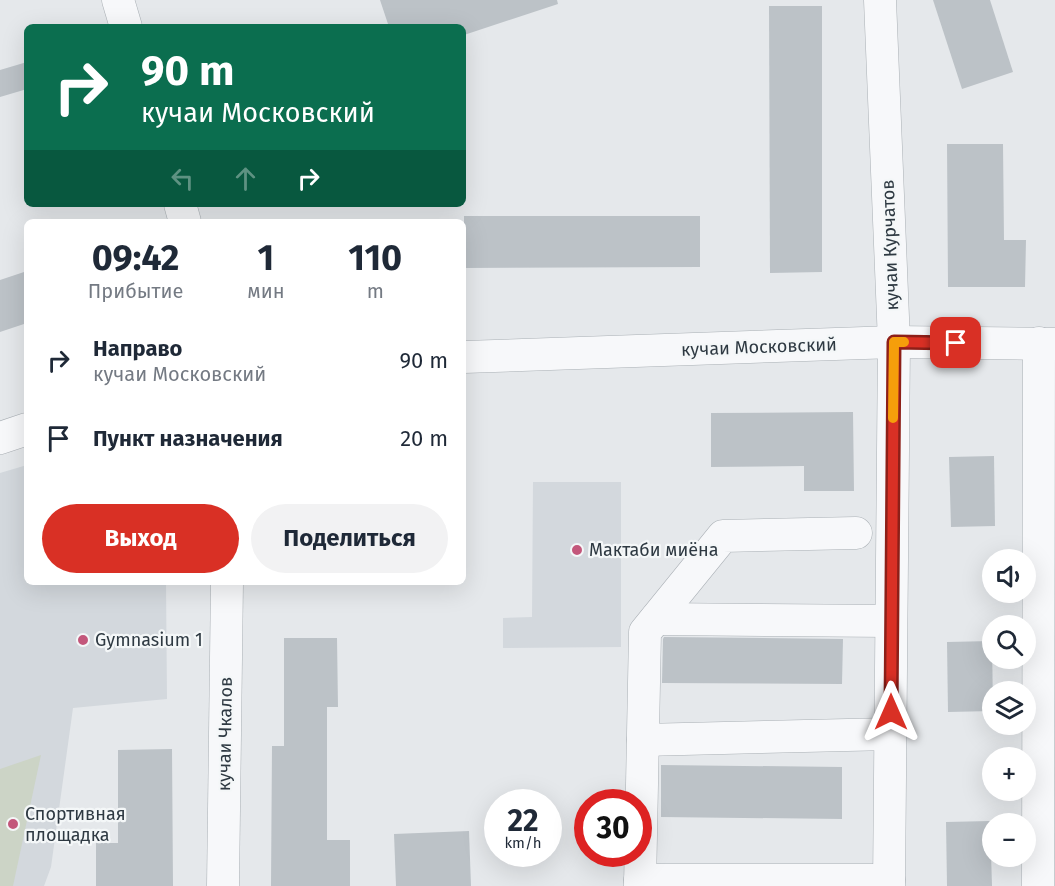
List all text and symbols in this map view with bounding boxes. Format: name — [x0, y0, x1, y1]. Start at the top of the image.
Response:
text: 90 m — [141, 46, 235, 96]
icon: right — [42, 48, 120, 126]
text: кучаи Московский — [141, 97, 375, 129]
icon: left — [166, 162, 199, 195]
icon: ahead — [229, 162, 262, 195]
icon: right — [292, 162, 325, 195]
street label: кучаи Курчатов — [877, 179, 903, 311]
text: 09:42 — [92, 236, 179, 280]
text: 1 — [258, 236, 274, 280]
text: 110 — [348, 236, 402, 280]
text: Прибытие — [88, 279, 183, 303]
text: мин — [247, 279, 285, 303]
text: m — [367, 279, 384, 303]
pin — [930, 317, 981, 368]
icon: arrive — [939, 326, 972, 359]
street label: кучаи Московский — [681, 333, 837, 361]
text: Направо — [93, 335, 182, 362]
icon: right — [42, 344, 75, 377]
text: 90 m — [399, 347, 448, 374]
text: кучаи Московский — [93, 362, 266, 386]
icon: arrive — [42, 422, 75, 455]
text: Пункт назначения — [93, 425, 283, 452]
text: 20 m — [400, 425, 448, 452]
button: Выход — [42, 504, 239, 573]
button: Поделиться — [251, 504, 448, 573]
place label: Мактаби миёна — [589, 539, 718, 561]
marker: Мактаби миёна — [570, 543, 584, 557]
map controls — [982, 549, 1036, 867]
button: sound — [982, 549, 1036, 603]
button: search — [982, 615, 1036, 669]
place label: Gymnasium 1 — [95, 629, 203, 651]
marker: Gymnasium 1 — [76, 633, 90, 647]
street label: кучаи Чкалов — [213, 677, 237, 791]
position arrow — [859, 680, 923, 744]
button: layers — [982, 681, 1036, 735]
button: + — [982, 747, 1036, 801]
speed limit sign: 30 — [574, 789, 652, 867]
place label: Спортивная площадка — [25, 803, 126, 846]
text: 22 — [507, 803, 539, 839]
button: − — [982, 813, 1036, 867]
marker: Спортивная площадка — [6, 817, 20, 831]
text: km/h — [504, 834, 542, 852]

